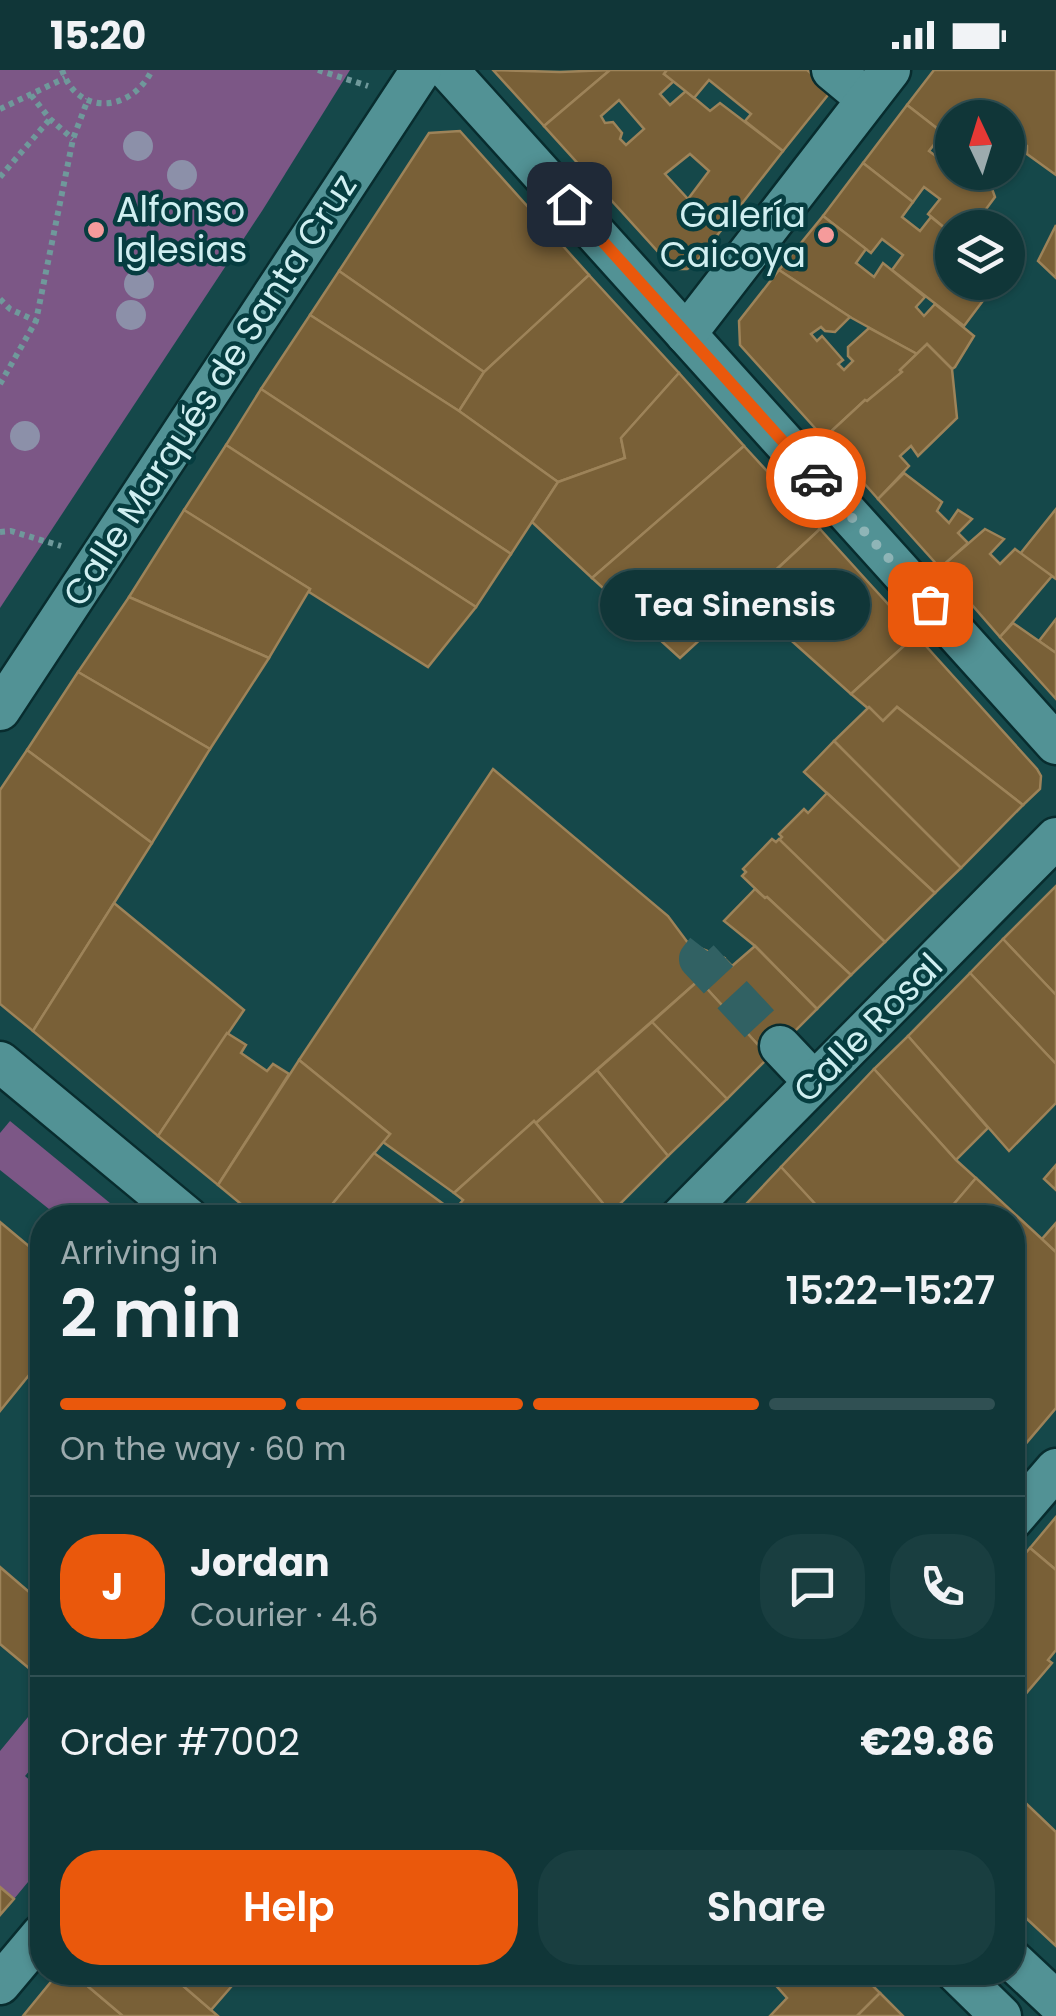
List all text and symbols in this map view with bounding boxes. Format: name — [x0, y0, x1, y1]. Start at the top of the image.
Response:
text: 15:20 — [50, 9, 146, 62]
north arrow — [935, 100, 1025, 190]
map controls — [935, 100, 1025, 300]
pin — [527, 162, 612, 247]
street label: Calle Marqués de Santa Cruz — [51, 164, 368, 616]
icon: home — [542, 177, 597, 232]
place label: Alfonso Iglesias — [116, 185, 247, 274]
place label: Galería Caicoya — [660, 190, 806, 279]
button: layers — [935, 210, 1025, 300]
marker: Alfonso Iglesias — [85, 219, 107, 241]
marker: Galería Caicoya — [815, 224, 837, 246]
courier — [766, 428, 866, 528]
icon: car — [789, 451, 844, 506]
pin — [888, 562, 973, 647]
callout: Tea Sinensis — [600, 569, 870, 639]
icon: bag — [903, 577, 958, 632]
text: Tea Sinensis — [634, 582, 836, 627]
street label: Calle Rosal — [782, 942, 953, 1113]
text: Arriving in — [60, 1230, 218, 1275]
text: 15:22–15:27 — [786, 1264, 995, 1317]
text: 2 min — [60, 1269, 242, 1360]
text: On the way · 60 m — [60, 1426, 346, 1471]
button: chat — [760, 1534, 865, 1639]
button: phone — [890, 1534, 995, 1639]
text: Jordan — [190, 1536, 330, 1589]
text: J — [102, 1560, 123, 1613]
text: Courier · 4.6 — [190, 1592, 378, 1637]
text: Order #7002 — [60, 1715, 300, 1768]
text: €29.86 — [860, 1715, 995, 1768]
button: Help — [60, 1850, 518, 1965]
button: Share — [538, 1850, 995, 1965]

